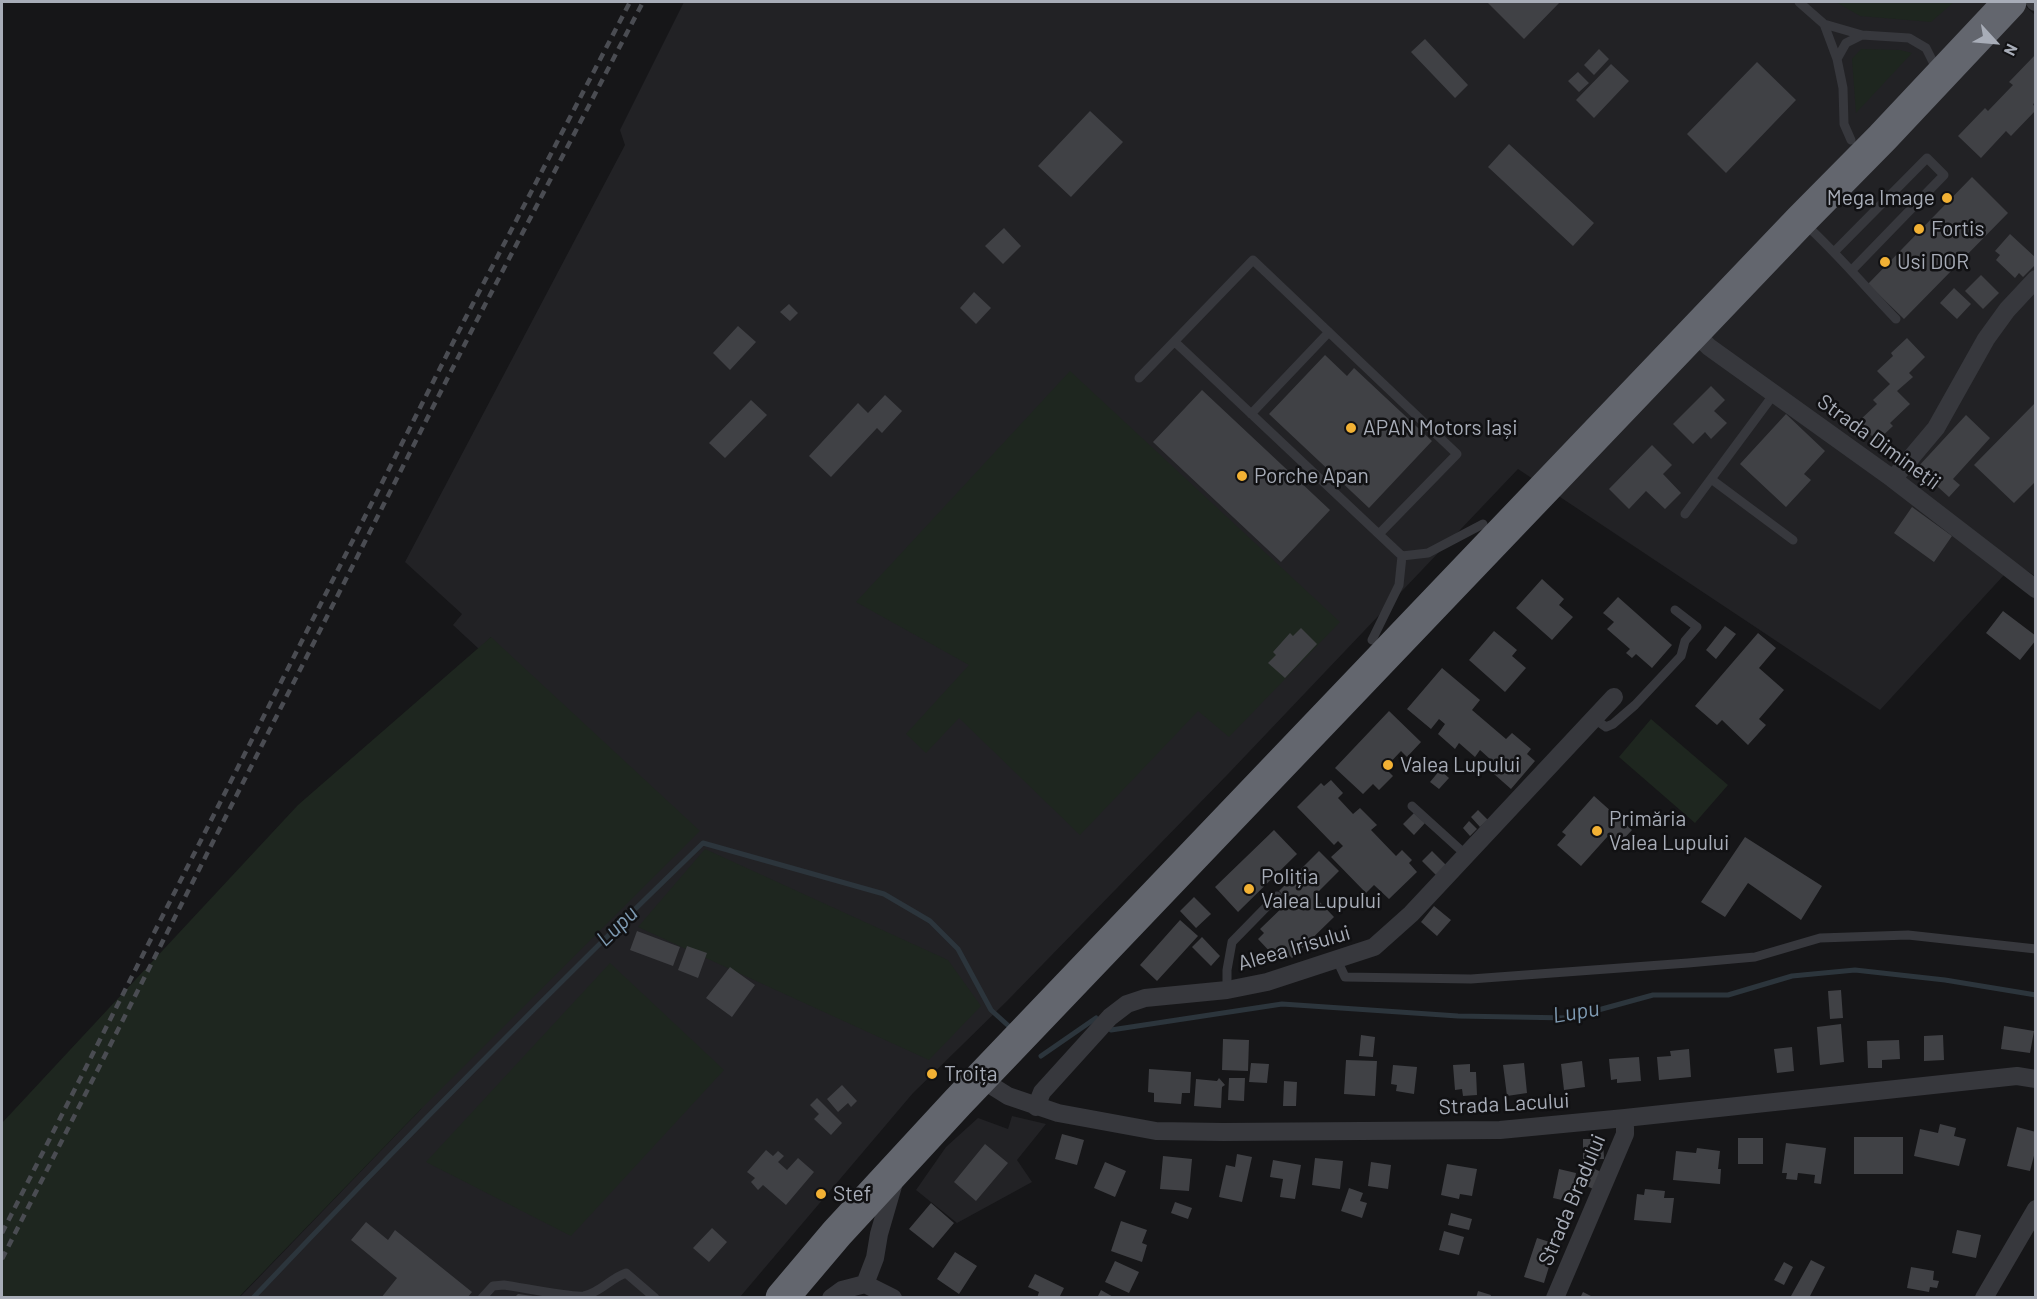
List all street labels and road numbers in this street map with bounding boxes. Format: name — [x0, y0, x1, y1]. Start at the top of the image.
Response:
street label: Strada Dimineții — [1812, 389, 1946, 495]
street label: Aleea Irisului — [1235, 920, 1353, 976]
street label: Strada Lacului — [1438, 1088, 1570, 1120]
street label: Strada Bradului — [1533, 1131, 1611, 1269]

